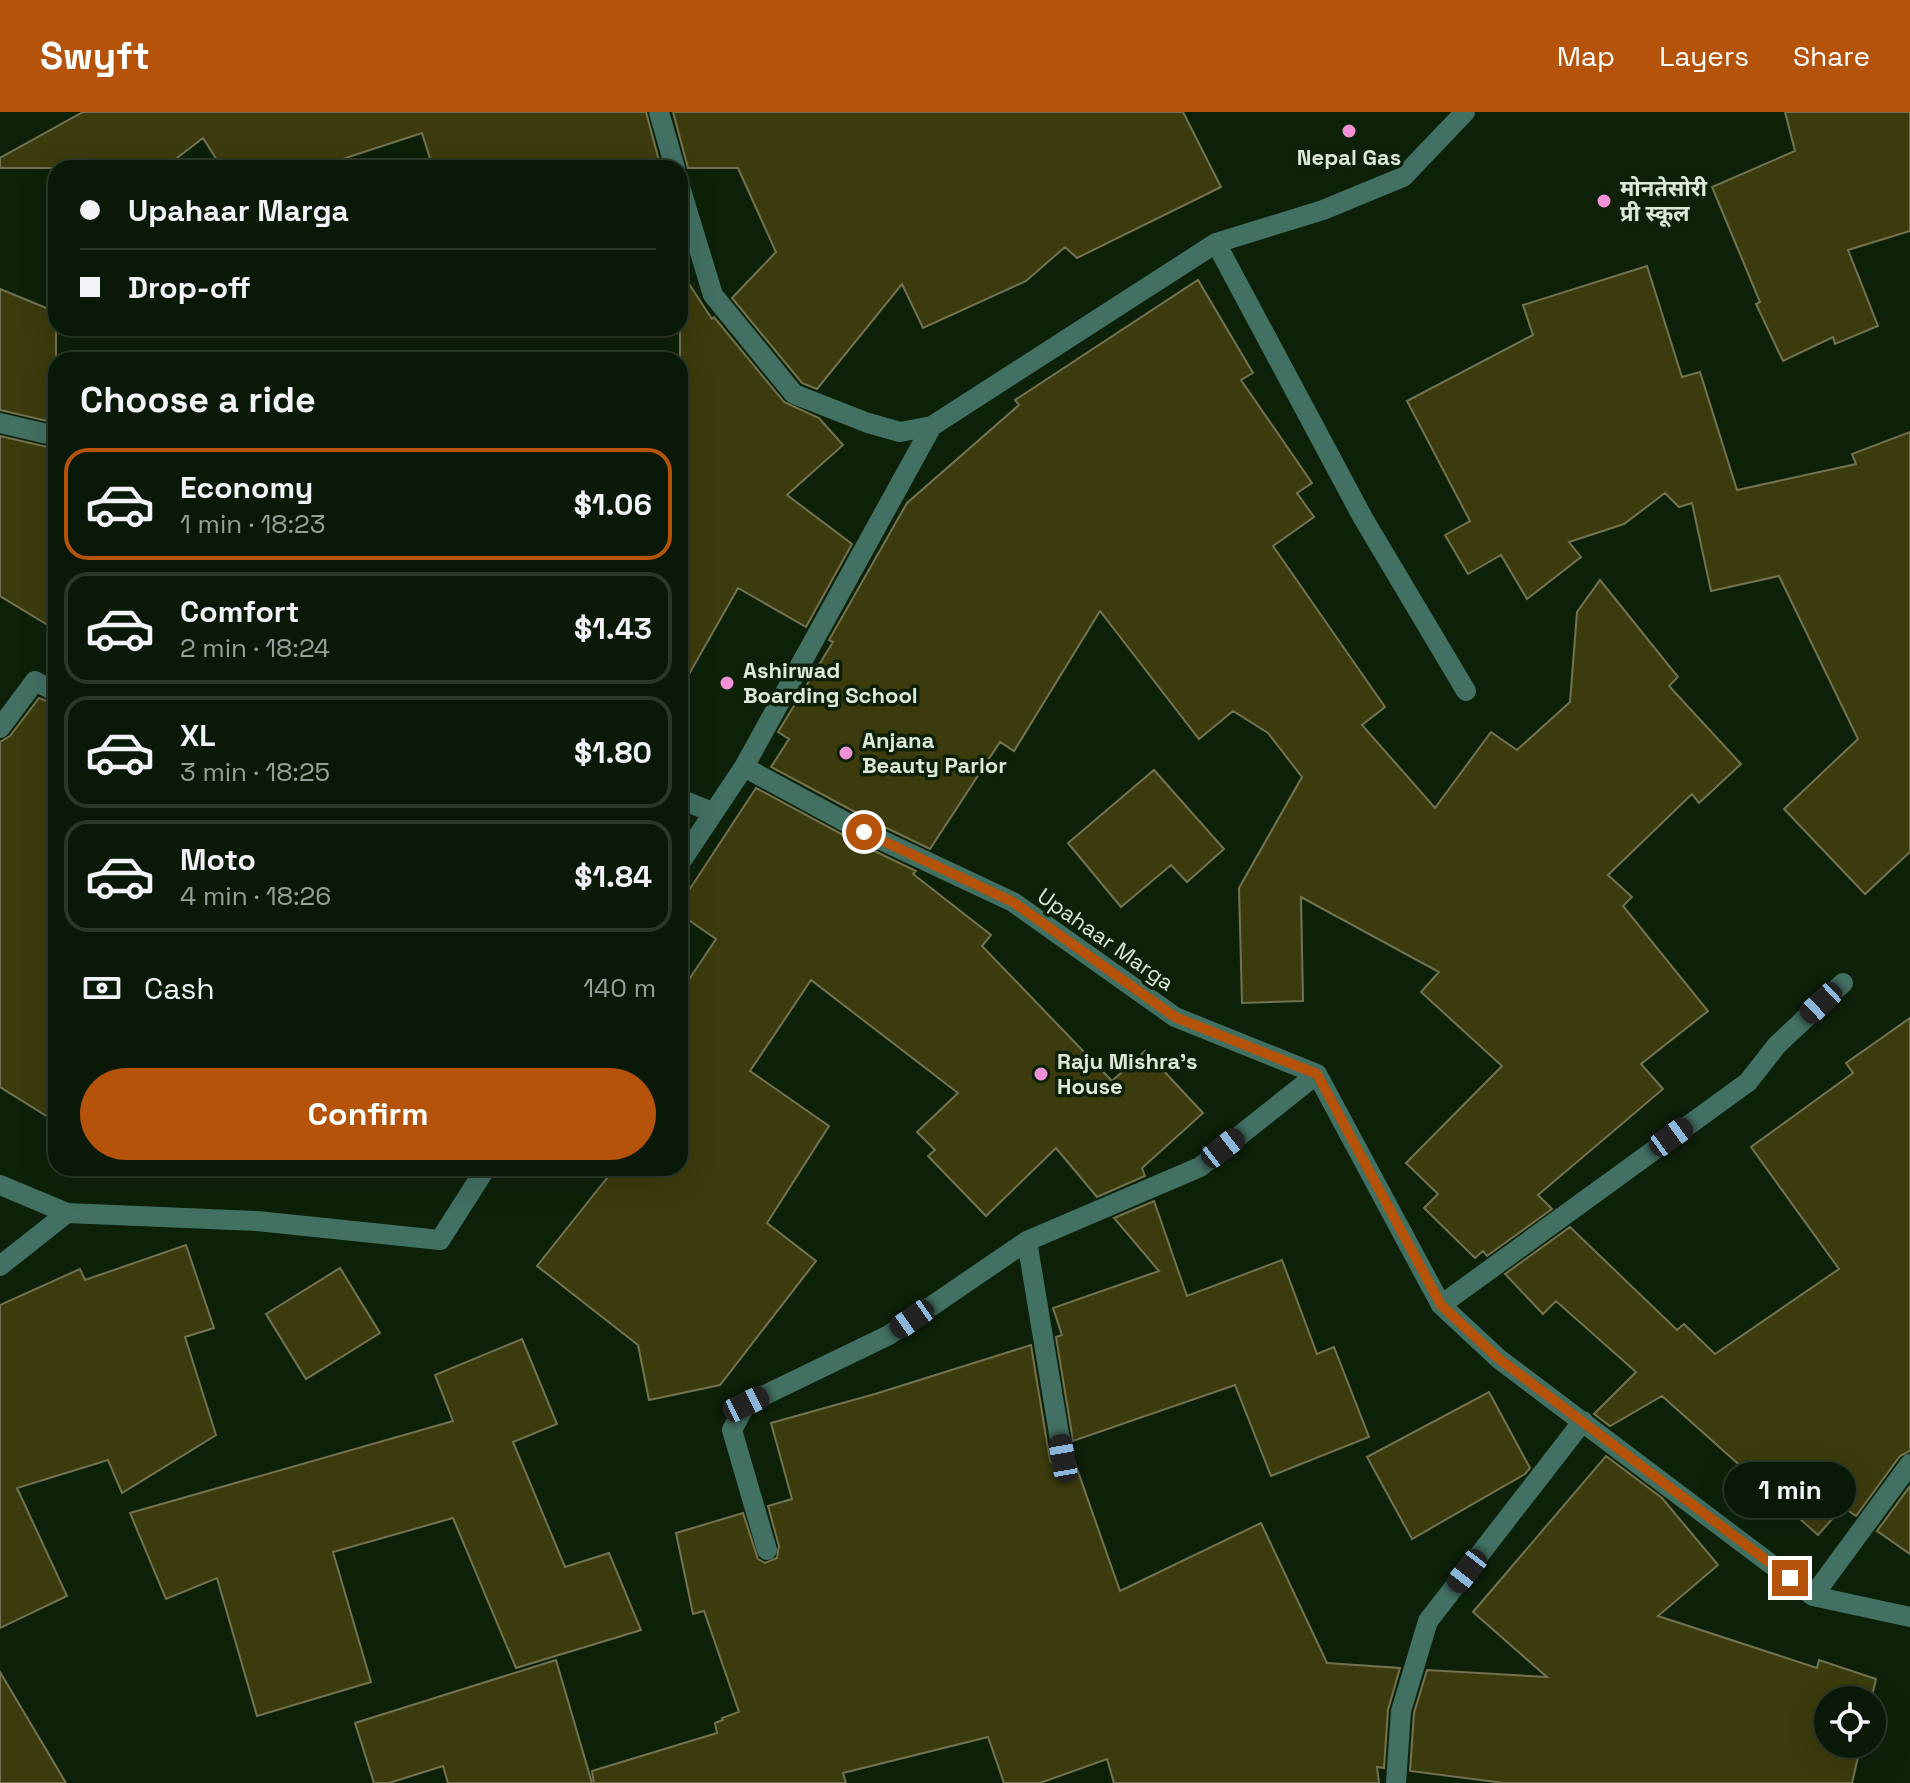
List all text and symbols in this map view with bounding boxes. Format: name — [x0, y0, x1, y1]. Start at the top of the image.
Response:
text: Swyft — [40, 32, 150, 80]
text: Map — [1557, 38, 1615, 74]
text: Layers — [1659, 38, 1749, 74]
text: Share — [1793, 38, 1870, 74]
marker: Nepal Gas — [1340, 122, 1358, 140]
place label: Nepal Gas — [1297, 143, 1401, 171]
place label: मोनतेसोरी प्री स्कूल — [1620, 174, 1707, 228]
text: Upahaar Marga — [128, 191, 349, 230]
marker: मोनतेसोरी प्री स्कूल — [1595, 192, 1613, 210]
text: Drop-off — [128, 268, 251, 307]
text: Choose a ride — [80, 377, 316, 423]
icon: car — [84, 468, 156, 540]
text: Economy — [180, 468, 313, 507]
text: $1.06 — [574, 485, 652, 524]
text: 1 min · 18:23 — [180, 507, 325, 541]
icon: car — [84, 592, 156, 664]
text: Comfort — [180, 592, 299, 631]
text: $1.43 — [574, 609, 652, 648]
text: 2 min · 18:24 — [180, 631, 330, 665]
place label: Ashirwad Boarding School — [743, 656, 918, 709]
marker: Ashirwad Boarding School — [718, 674, 736, 692]
icon: car — [84, 716, 156, 788]
text: XL — [180, 716, 216, 755]
place label: Anjana Beauty Parlor — [862, 726, 1007, 779]
text: $1.80 — [574, 733, 652, 772]
marker: Anjana Beauty Parlor — [837, 744, 855, 762]
text: 3 min · 18:25 — [180, 755, 330, 789]
route start — [846, 814, 882, 850]
icon: car — [84, 840, 156, 912]
text: Moto — [180, 840, 256, 879]
text: $1.84 — [574, 857, 652, 896]
text: 4 min · 18:26 — [180, 879, 331, 913]
street label: Upahaar Marga — [1032, 881, 1180, 997]
icon: cash — [80, 966, 124, 1010]
text: Cash — [144, 969, 215, 1008]
text: 140 m — [583, 971, 656, 1005]
car — [1795, 978, 1847, 1028]
place label: Raju Mishra's House — [1057, 1047, 1197, 1100]
marker: Raju Mishra's House — [1032, 1065, 1050, 1083]
button: Confirm — [80, 1068, 656, 1160]
car — [1645, 1113, 1697, 1161]
car — [1197, 1124, 1249, 1172]
car — [885, 1295, 939, 1343]
car — [719, 1383, 773, 1425]
car — [1047, 1432, 1079, 1484]
callout: 1 min — [1724, 1462, 1856, 1518]
text: 1 min — [1758, 1473, 1822, 1507]
car — [1443, 1545, 1491, 1597]
route end — [1772, 1560, 1808, 1596]
map controls — [1814, 1686, 1886, 1758]
button: locate — [1814, 1686, 1886, 1758]

